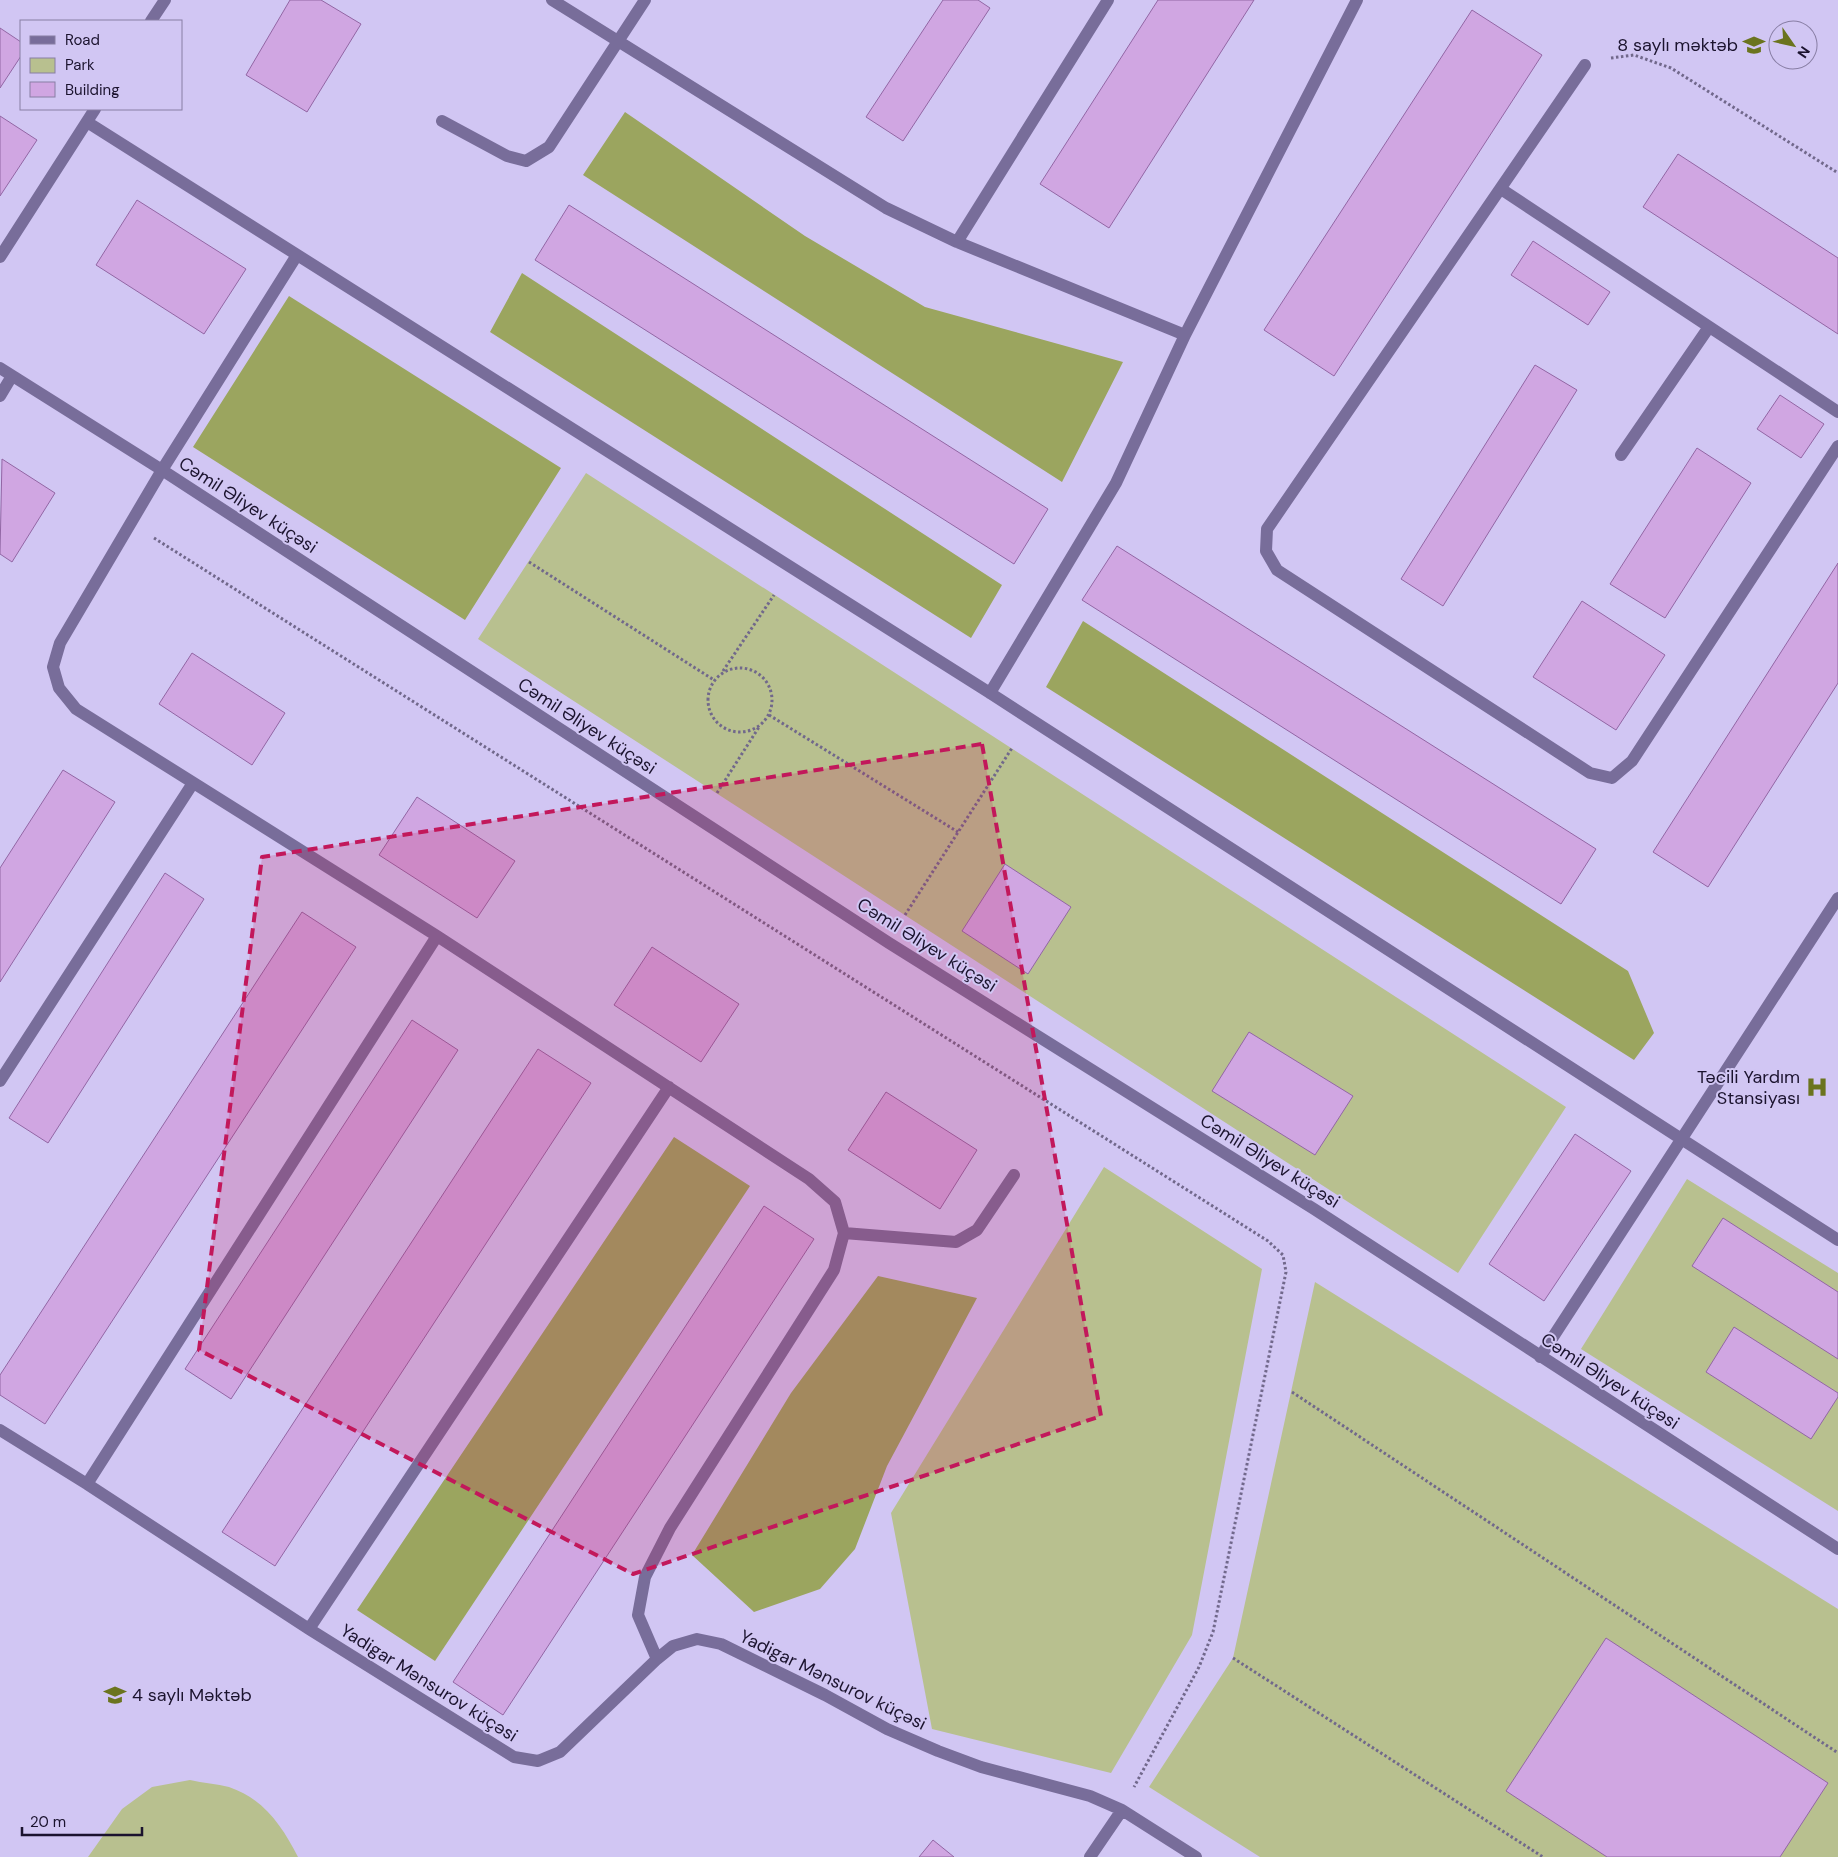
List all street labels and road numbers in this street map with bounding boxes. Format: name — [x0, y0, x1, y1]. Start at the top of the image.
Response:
street label: Cəmil Əliyev küçəsi — [174, 451, 322, 559]
street label: Cəmil Əliyev küçəsi — [513, 672, 661, 780]
street label: Cəmil Əliyev küçəsi — [853, 892, 1001, 998]
street label: Cəmil Əliyev küçəsi — [1196, 1108, 1344, 1214]
street label: Cəmil Əliyev küçəsi — [1536, 1327, 1684, 1435]
street label: Yadigar Mənsurov küçəsi — [336, 1619, 522, 1747]
street label: Yadigar Mənsurov küçəsi — [736, 1624, 930, 1736]

